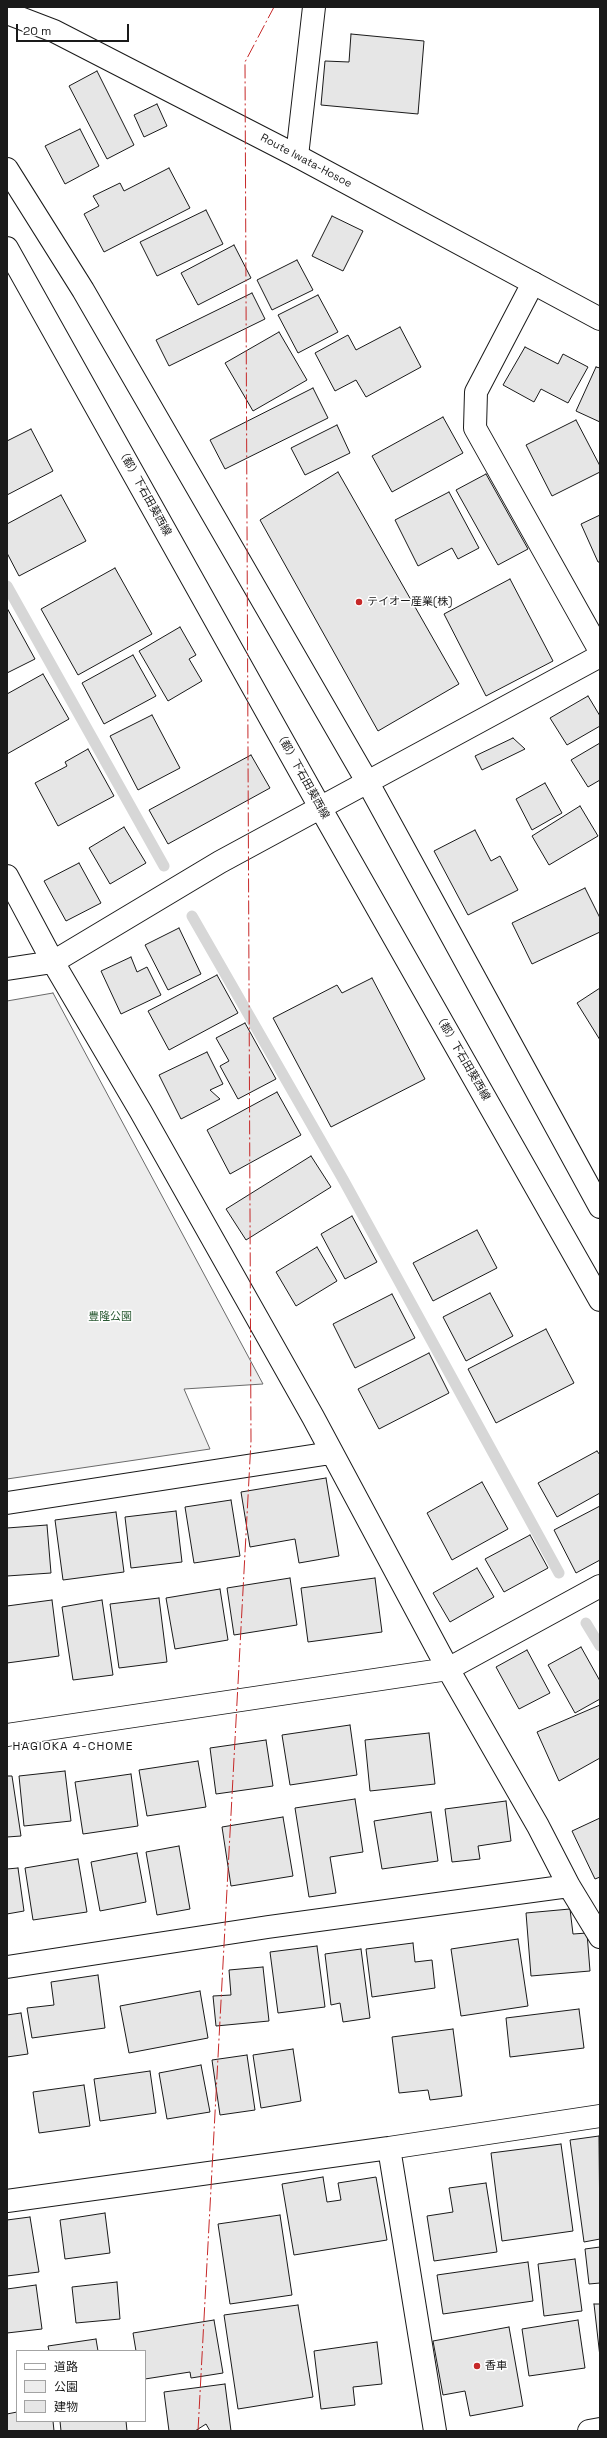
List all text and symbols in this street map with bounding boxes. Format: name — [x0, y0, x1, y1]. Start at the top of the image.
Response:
scale bar — [18, 16, 131, 42]
text: 20 m — [23, 23, 51, 39]
street label: Route Iwata-Hosoe — [258, 131, 354, 191]
street label: （都）下石田葵西線 — [114, 446, 174, 538]
place label: テイオー産業(株) — [367, 595, 452, 609]
marker: テイオー産業(株) — [354, 597, 364, 607]
street label: （都）下石田葵西線 — [272, 729, 332, 821]
street label: （都）下石田葵西線 — [432, 1011, 492, 1103]
park label: 豊隆公園 — [88, 1310, 132, 1324]
district label: HAGIOKA 4-CHOME — [13, 1740, 133, 1754]
legend — [16, 2350, 146, 2422]
text: 道路 — [54, 2359, 78, 2375]
place label: 香車 — [485, 2359, 507, 2373]
marker: 香車 — [472, 2361, 482, 2371]
text: 公園 — [54, 2379, 78, 2395]
text: 建物 — [54, 2399, 78, 2415]

